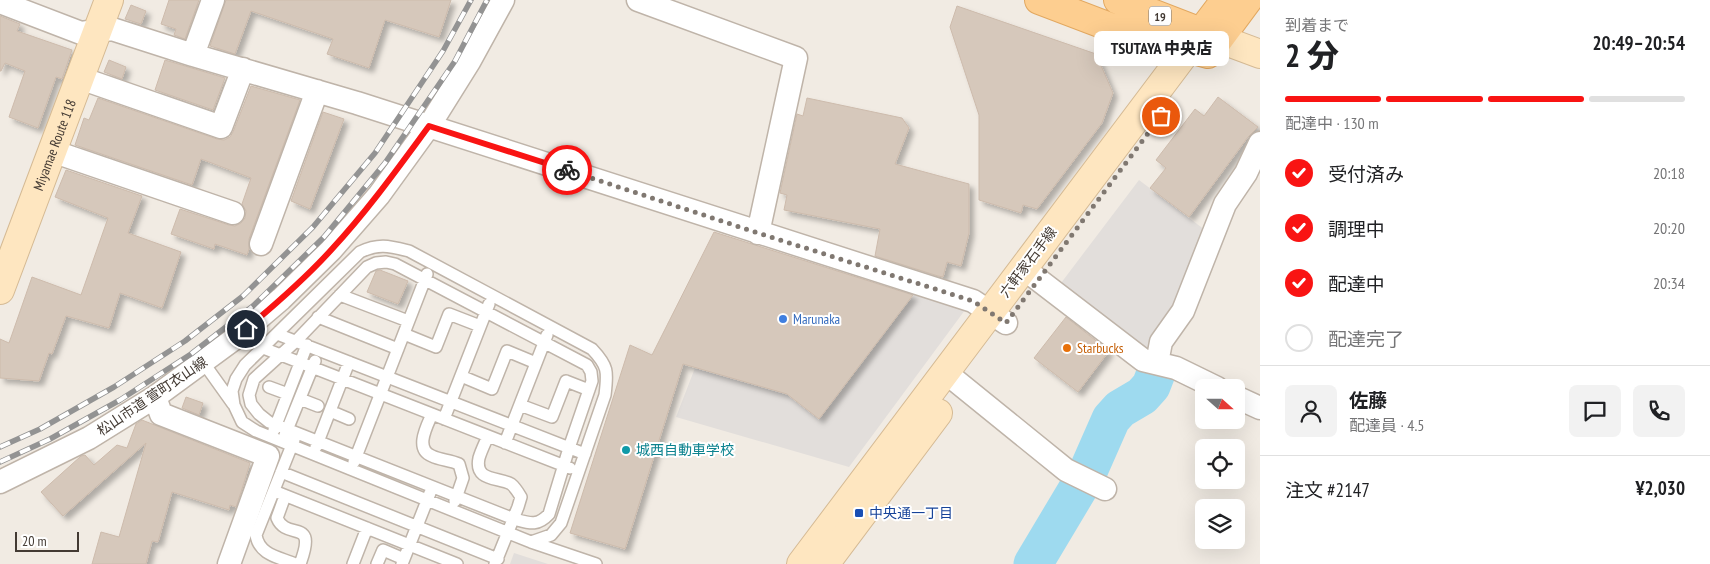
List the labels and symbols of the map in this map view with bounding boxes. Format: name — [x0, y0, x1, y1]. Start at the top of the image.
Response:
road number: 19 — [1149, 7, 1171, 26]
callout: TSUTAYA 中央店 — [1094, 31, 1228, 66]
pin — [1140, 95, 1182, 137]
street label: Miyamae Route 118 — [29, 97, 80, 193]
courier — [542, 145, 592, 195]
street label: 六軒家石手線 — [996, 223, 1060, 301]
pin — [225, 308, 267, 350]
place label: Marunaka — [793, 310, 840, 328]
marker: Marunaka — [777, 313, 789, 325]
place label: Starbucks — [1077, 339, 1124, 357]
marker: Starbucks — [1061, 342, 1073, 354]
street label: 松山市道 萱町衣山線 — [94, 352, 210, 440]
north arrow — [1195, 379, 1245, 429]
place label: 城西自動車学校 — [636, 441, 734, 459]
marker: 城西自動車学校 — [620, 444, 632, 456]
place label: 中央通一丁目 — [869, 504, 953, 522]
marker: 中央通一丁目 — [853, 507, 865, 519]
scale bar — [15, 529, 79, 552]

